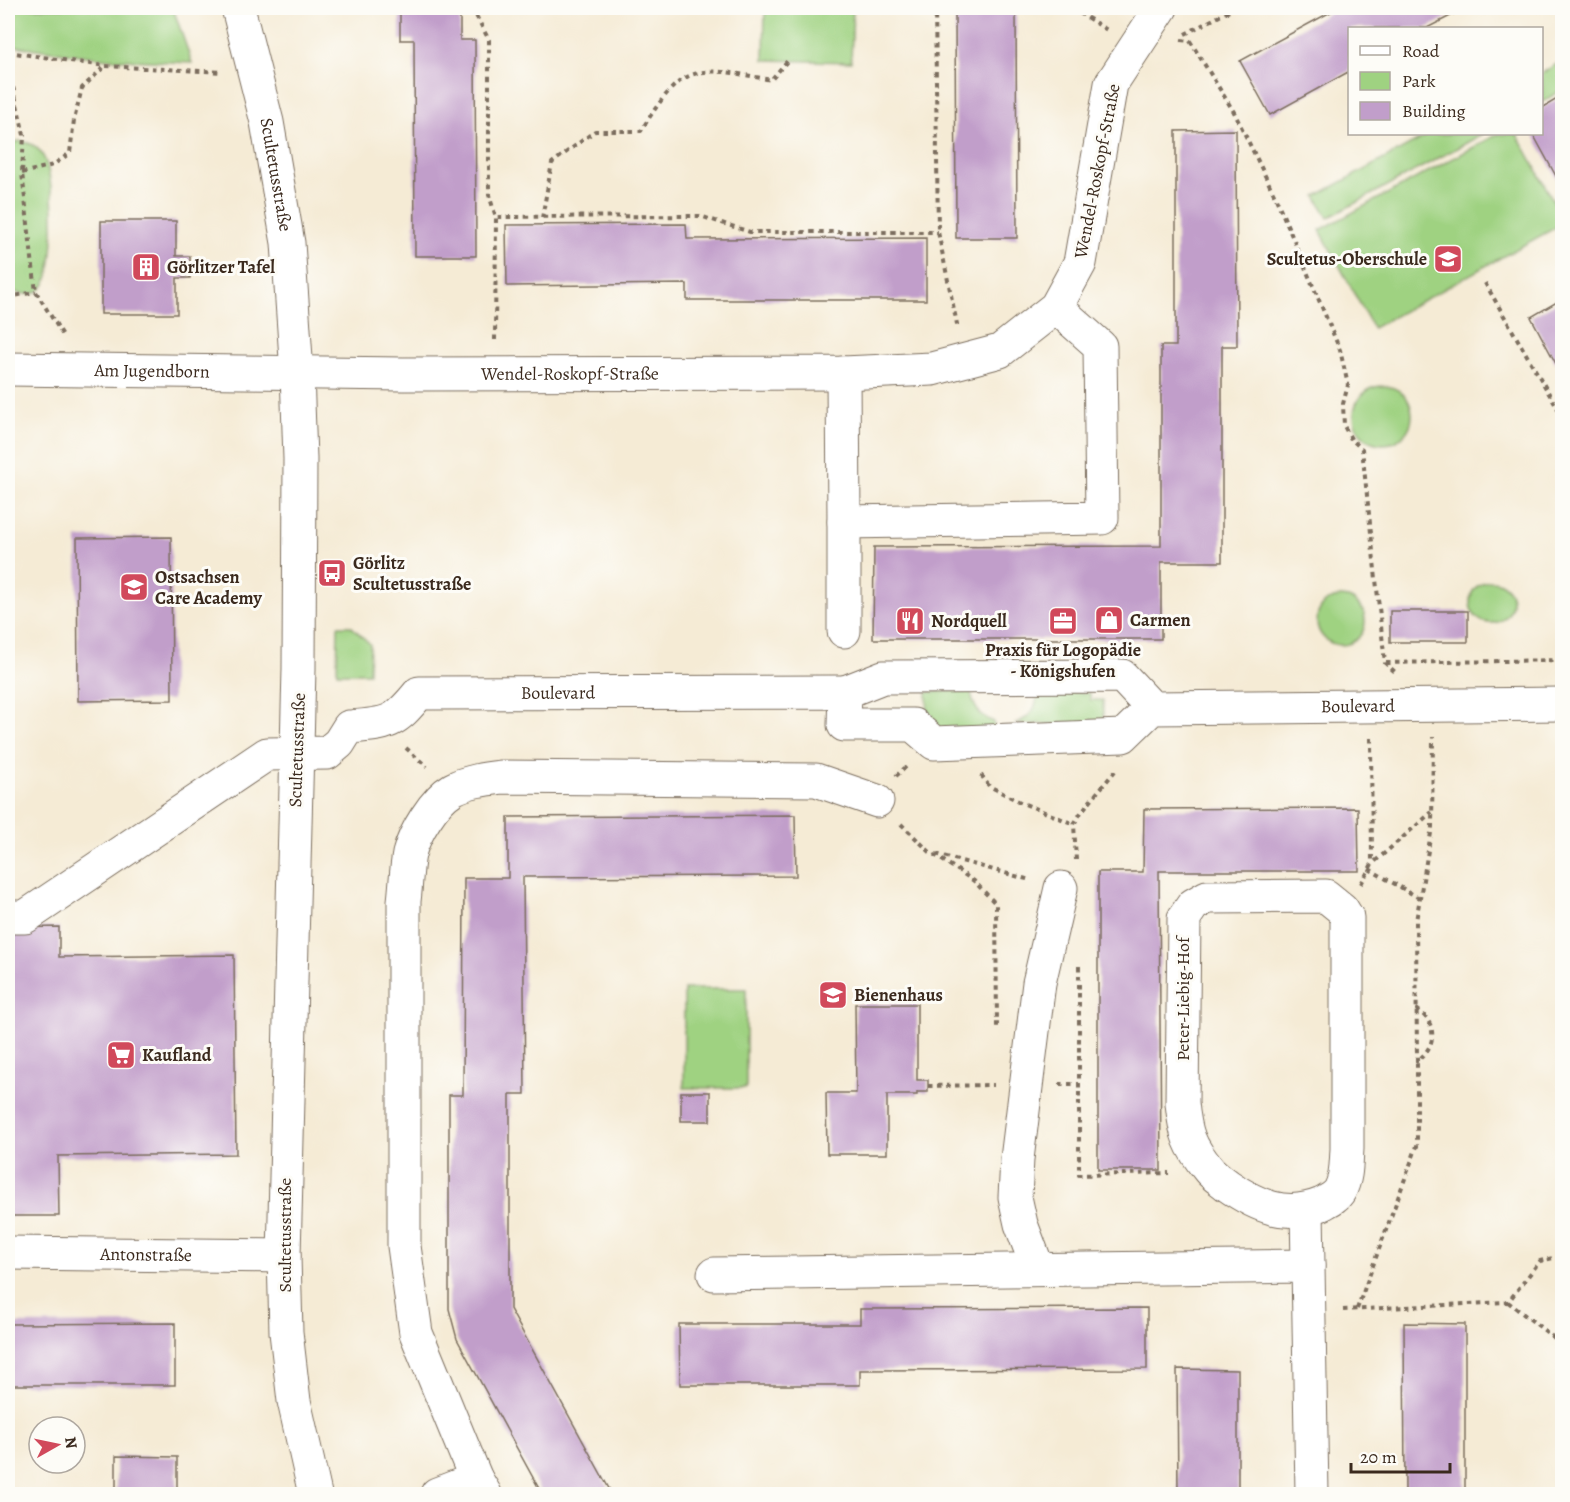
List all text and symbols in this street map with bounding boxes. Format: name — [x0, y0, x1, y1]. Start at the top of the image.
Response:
legend — [1348, 27, 1543, 135]
text: Road — [1402, 39, 1440, 63]
text: Park — [1402, 69, 1436, 93]
street label: Wendel-Roskopf-Straße — [1068, 82, 1126, 261]
text: Building — [1402, 99, 1466, 123]
street label: Scultetusstraße — [254, 116, 298, 233]
school or university icon: Scultetus-Oberschule — [1432, 243, 1464, 275]
place label: Scultetus-Oberschule — [1267, 247, 1427, 271]
building icon: Görlitzer Tafel — [130, 251, 162, 283]
place label: Görlitzer Tafel — [167, 255, 275, 279]
street label: Am Jugendborn — [93, 358, 210, 384]
street label: Wendel-Roskopf-Straße — [480, 361, 659, 386]
place label: Görlitz Scultetusstraße — [353, 551, 471, 596]
bus stop icon: Görlitz Scultetusstraße — [316, 557, 348, 589]
place label: Ostsachsen Care Academy — [155, 565, 262, 610]
school or university icon: Ostsachsen Care Academy — [118, 571, 150, 603]
shop icon: Carmen — [1093, 604, 1125, 636]
restaurant icon: Nordquell — [894, 605, 926, 637]
office icon: Praxis für Logopädie - Königshufen — [1047, 605, 1079, 637]
place label: Carmen — [1130, 608, 1191, 632]
place label: Nordquell — [931, 609, 1007, 633]
place label: Praxis für Logopädie - Königshufen — [985, 638, 1141, 683]
street label: Boulevard — [521, 681, 595, 705]
street label: Scultetusstraße — [283, 692, 311, 808]
street label: Boulevard — [1321, 694, 1395, 718]
street label: Peter-Liebig-Hof — [1171, 934, 1195, 1061]
school or university icon: Bienenhaus — [817, 979, 849, 1011]
place label: Bienenhaus — [854, 983, 943, 1007]
supermarket icon: Kaufland — [105, 1039, 137, 1071]
place label: Kaufland — [142, 1043, 212, 1067]
street label: Scultetusstraße — [273, 1178, 297, 1292]
street label: Antonstraße — [99, 1242, 192, 1267]
north arrow — [27, 1415, 87, 1475]
text: N — [59, 1435, 83, 1451]
scale bar — [1351, 1436, 1450, 1474]
text: 20 m — [1360, 1445, 1397, 1469]

